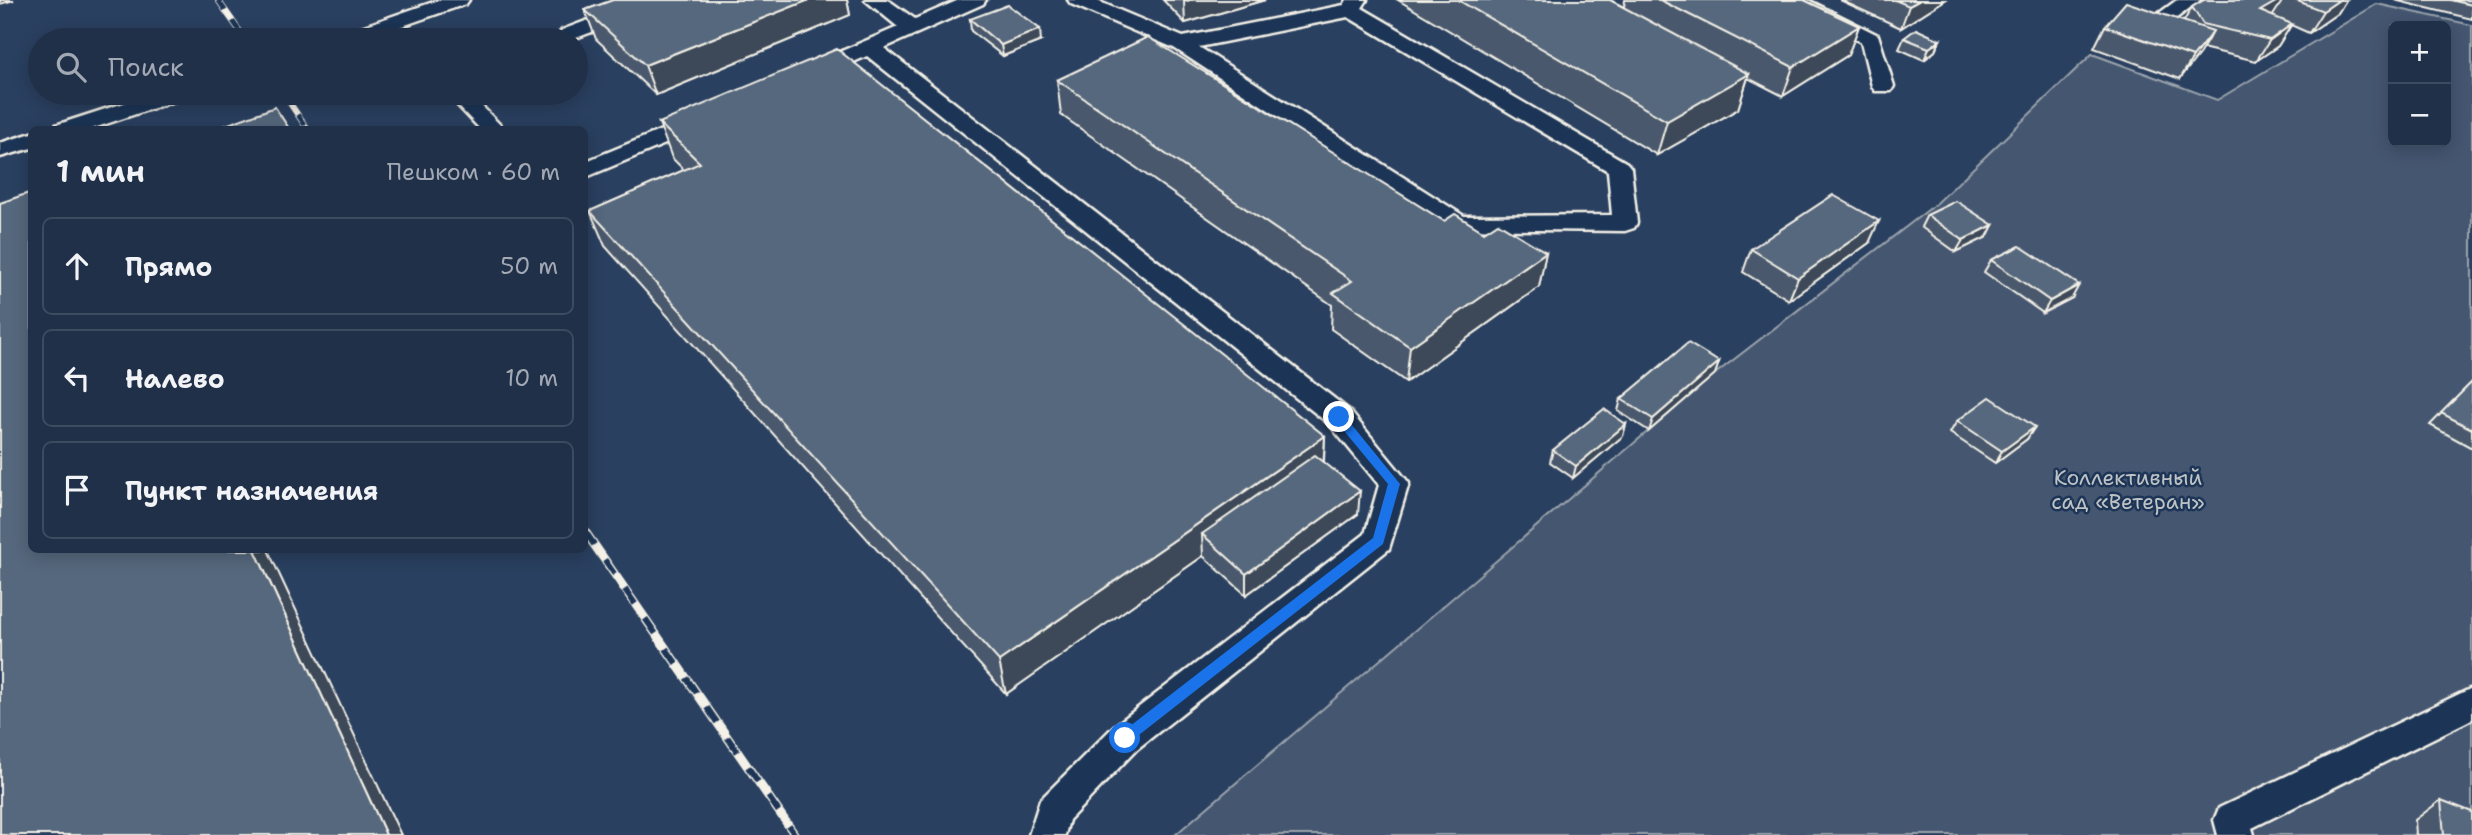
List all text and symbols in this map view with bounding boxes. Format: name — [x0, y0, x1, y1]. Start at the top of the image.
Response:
map controls — [2388, 21, 2451, 147]
button: + — [2388, 21, 2451, 84]
search box — [28, 28, 588, 105]
icon: search — [52, 48, 90, 86]
text: Поиск — [108, 49, 184, 84]
button: − — [2388, 84, 2451, 147]
text: 1 мин — [56, 151, 145, 192]
text: Пешком · 60 m — [387, 157, 560, 187]
icon: ahead — [58, 247, 96, 285]
text: Прямо — [125, 249, 213, 284]
text: 50 m — [500, 251, 558, 281]
icon: left — [58, 359, 96, 397]
text: Налево — [125, 361, 225, 396]
text: 10 m — [505, 363, 558, 393]
route end — [1323, 401, 1354, 432]
park label: Коллективный сад «Ветеран» — [2051, 464, 2205, 516]
icon: arrive — [58, 471, 96, 509]
text: Пункт назначения — [125, 473, 378, 508]
route start — [1109, 722, 1140, 753]

